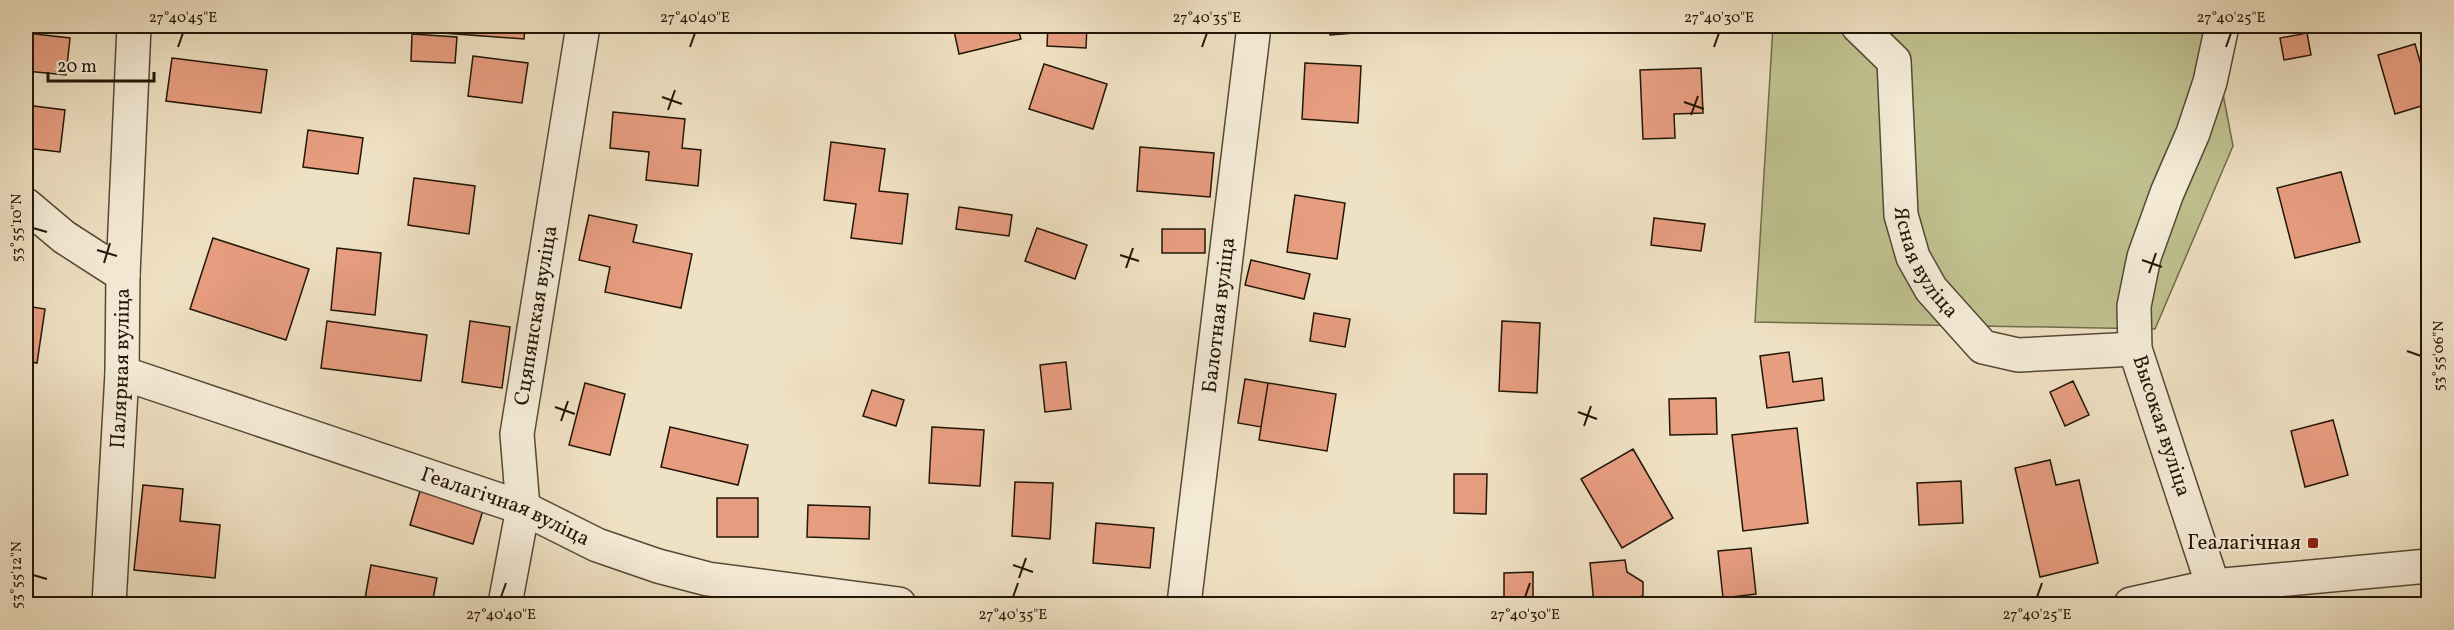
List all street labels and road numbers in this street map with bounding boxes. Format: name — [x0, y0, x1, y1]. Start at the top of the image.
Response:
street label: Ясная вуліца — [1886, 206, 1965, 325]
street label: Сцяпянская вуліца — [507, 223, 565, 407]
street label: Балотная вуліца — [1195, 236, 1243, 395]
street label: Палярная вуліца — [103, 288, 137, 449]
street label: Высокая вуліца — [2124, 352, 2198, 500]
street label: Геалагічная вуліца — [417, 460, 595, 554]

